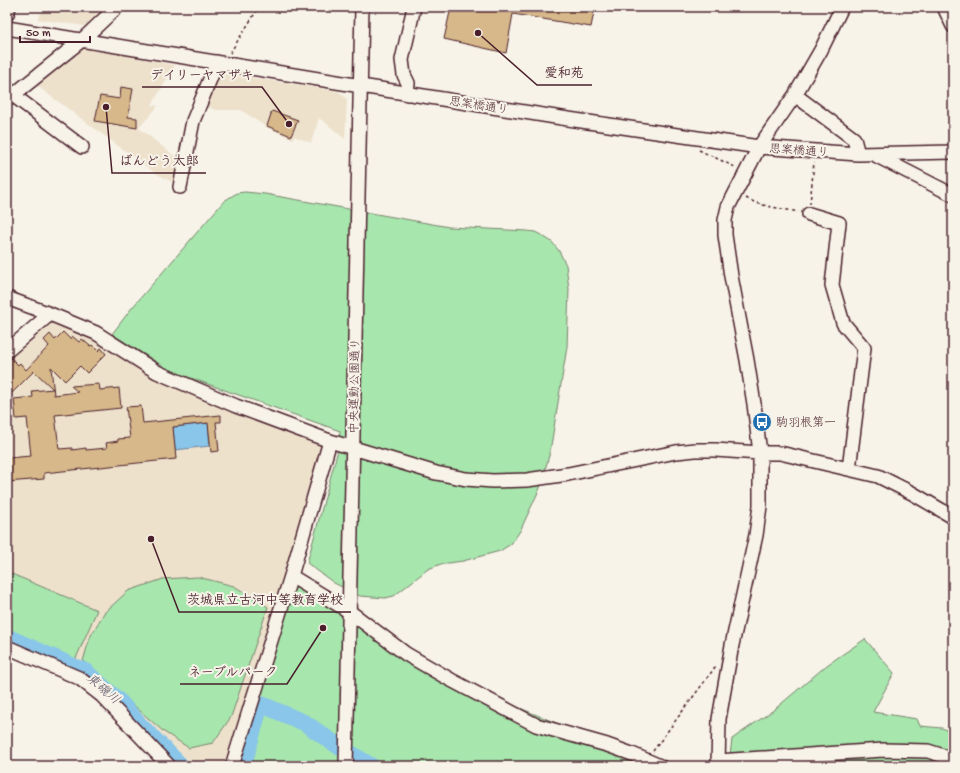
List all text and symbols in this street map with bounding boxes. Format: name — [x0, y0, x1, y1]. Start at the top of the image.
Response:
scale bar — [20, 18, 90, 44]
text: 50 m — [26, 27, 51, 41]
callout: 愛和苑 — [537, 60, 592, 85]
callout: デイリーヤマザキ — [142, 62, 262, 87]
text: 愛和苑 — [544, 66, 584, 82]
text: デイリーヤマザキ — [150, 69, 254, 84]
street label: 思案橋通り — [448, 94, 510, 119]
street label: 思案橋通り — [768, 142, 829, 161]
callout: ばんどう太郎 — [112, 148, 206, 173]
text: ばんどう太郎 — [119, 154, 199, 170]
street label: 中央運動公園通り — [347, 338, 364, 434]
bus stop icon: 駒羽根第一 — [751, 411, 773, 433]
place label: 駒羽根第一 — [776, 416, 836, 431]
callout: 茨城県立古河中等教育学校 — [179, 587, 351, 612]
text: 茨城県立古河中等教育学校 — [187, 593, 343, 609]
callout: ネーブルパーク — [180, 659, 287, 684]
text: ネーブルパーク — [189, 665, 277, 681]
water label: 東磯川 — [83, 671, 123, 708]

